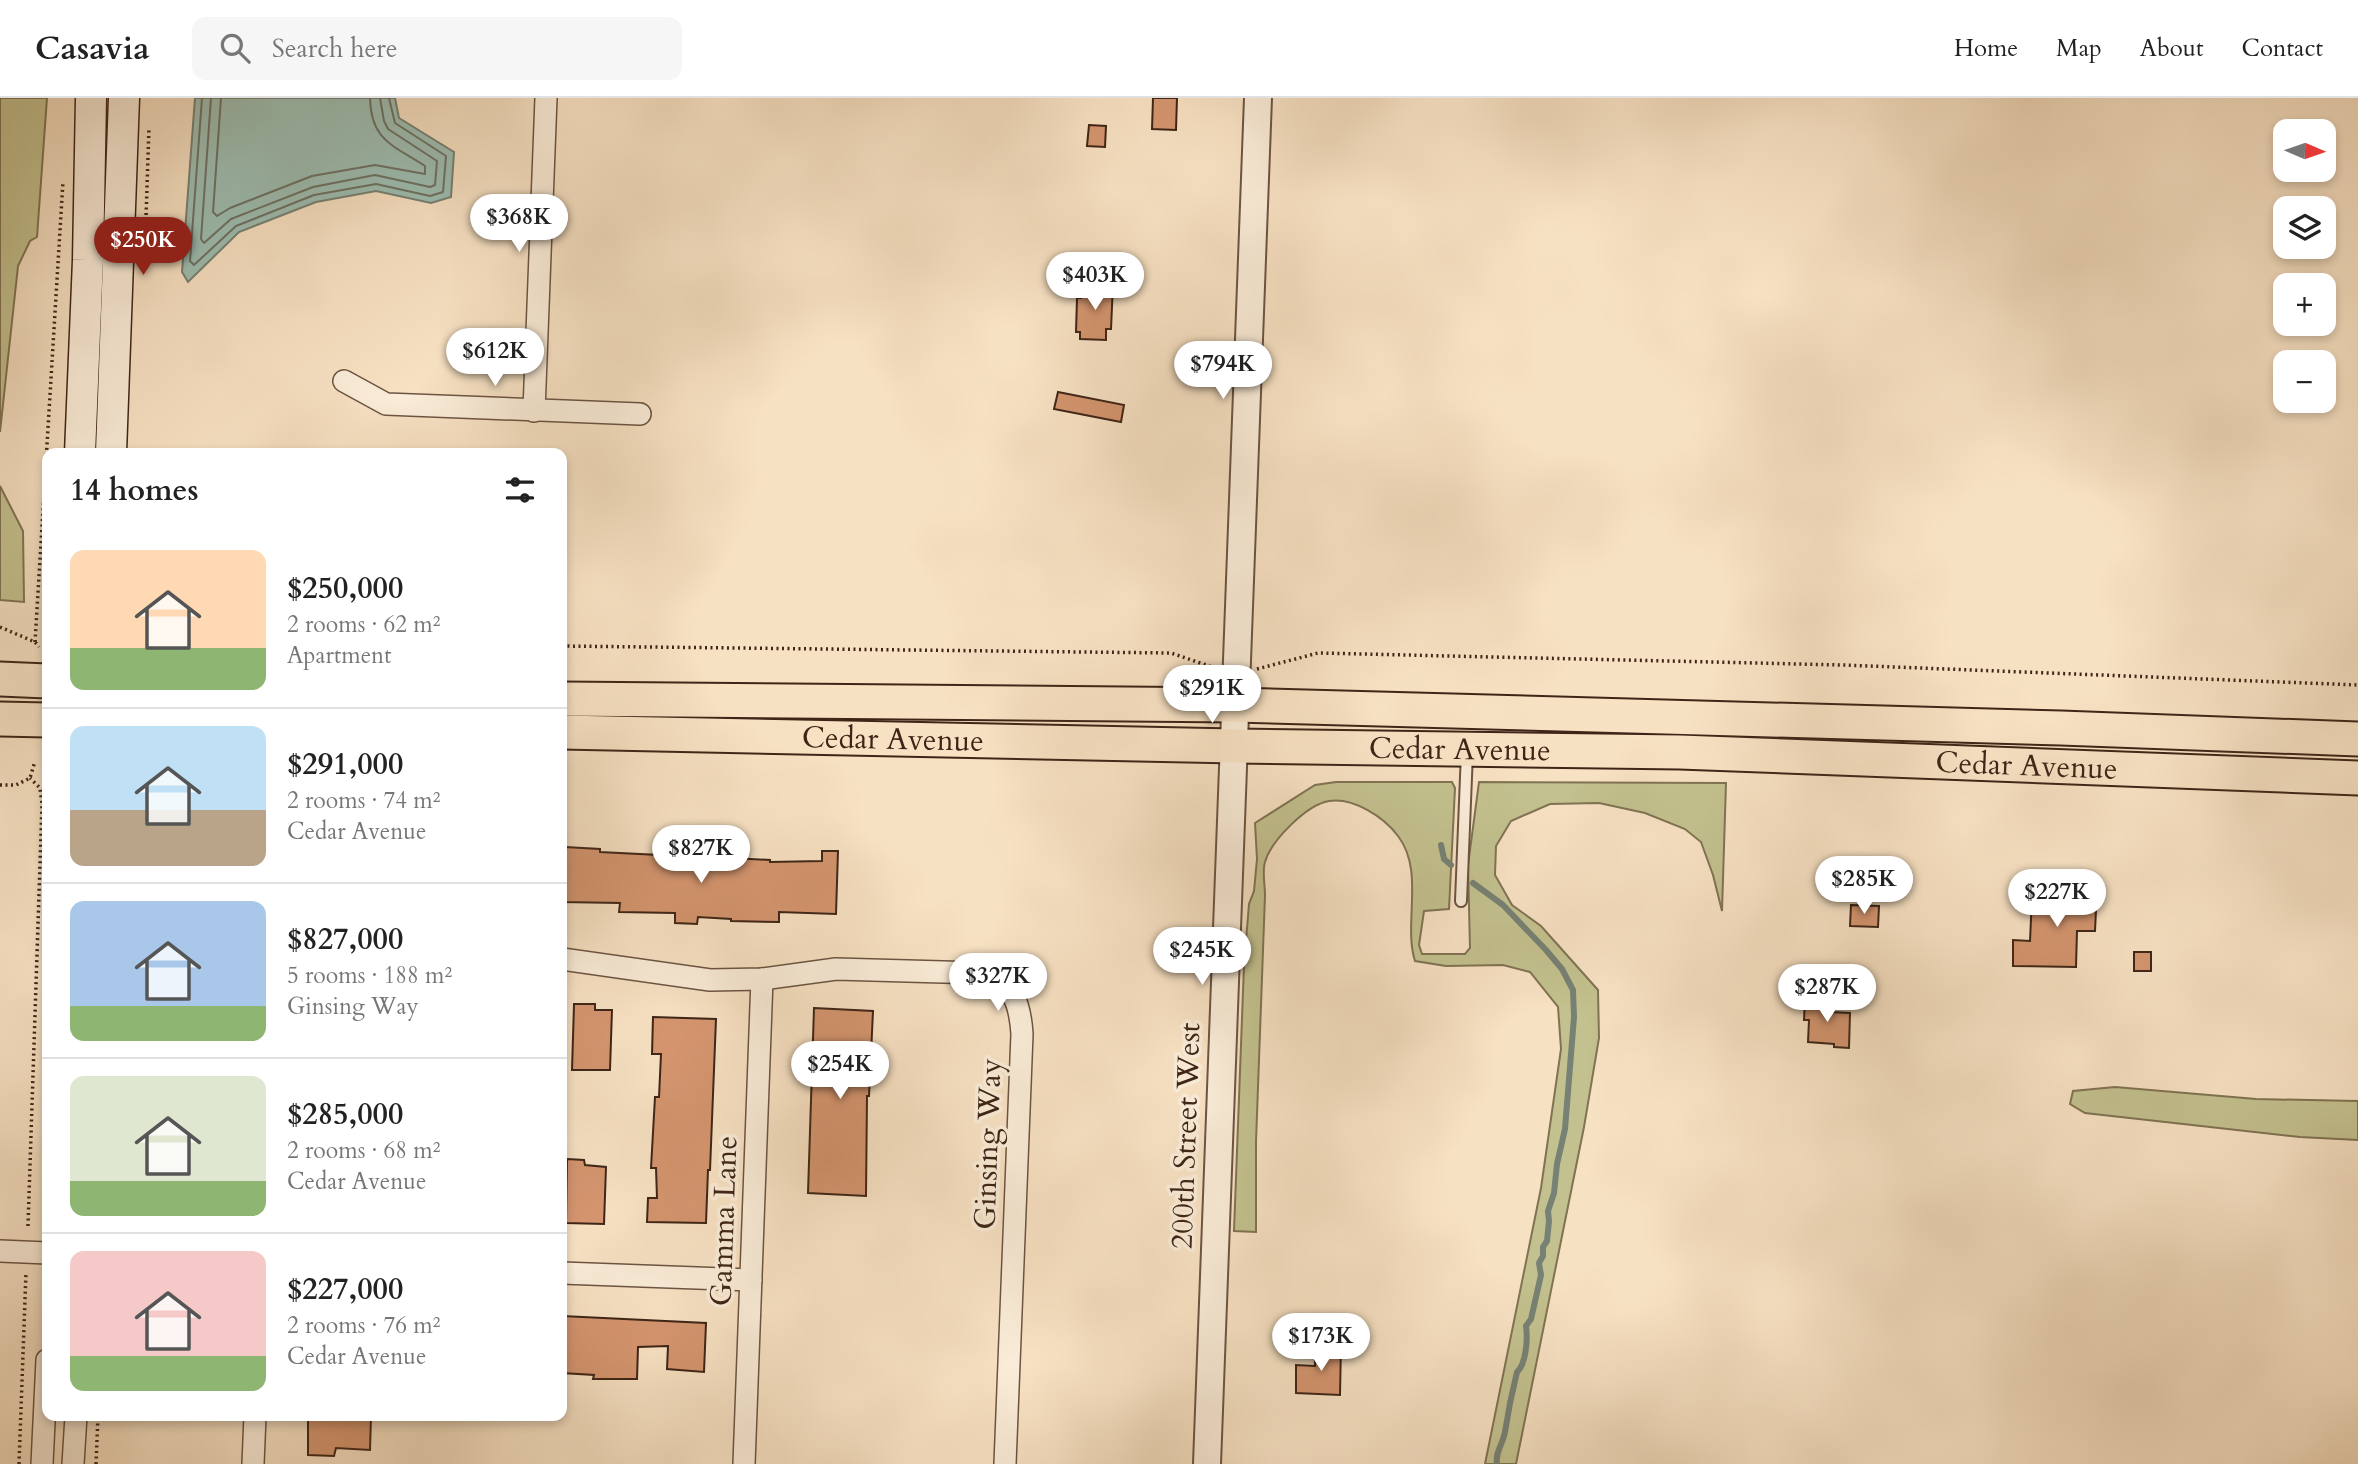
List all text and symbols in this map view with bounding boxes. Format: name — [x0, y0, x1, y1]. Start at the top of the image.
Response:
search box — [192, 17, 682, 80]
text: Casavia — [35, 26, 150, 71]
icon: search — [216, 29, 254, 67]
text: Search here — [272, 31, 398, 66]
text: Home — [1954, 32, 2018, 65]
text: Map — [2056, 32, 2102, 65]
text: About — [2140, 32, 2204, 65]
text: Contact — [2242, 32, 2323, 65]
north arrow — [2273, 119, 2336, 182]
map controls — [2273, 119, 2336, 413]
pin: $368K — [470, 194, 568, 254]
button: layers — [2273, 196, 2336, 259]
text: $368K — [486, 201, 552, 232]
pin: $250K — [94, 218, 192, 277]
text: $250K — [110, 224, 176, 255]
pin: $403K — [1046, 252, 1144, 312]
text: $403K — [1062, 259, 1128, 290]
button: + — [2273, 273, 2336, 336]
pin: $612K — [446, 328, 544, 388]
text: $612K — [462, 335, 528, 366]
pin: $794K — [1174, 342, 1272, 401]
text: $794K — [1190, 348, 1256, 379]
button: − — [2273, 350, 2336, 413]
text: 14 homes — [70, 470, 199, 511]
icon: filters — [501, 471, 539, 509]
text: $250,000 — [287, 568, 403, 609]
icon: home — [126, 578, 210, 662]
text: 2 rooms · 62 m² — [287, 609, 440, 640]
text: Apartment — [287, 640, 391, 671]
pin: $291K — [1163, 666, 1261, 725]
text: $291K — [1179, 672, 1245, 703]
street label: Cedar Avenue — [802, 716, 984, 761]
street label: Cedar Avenue — [1369, 727, 1551, 771]
street label: Cedar Avenue — [1935, 741, 2118, 789]
text: $291,000 — [287, 744, 403, 785]
icon: home — [126, 754, 210, 838]
text: 2 rooms · 74 m² — [287, 785, 440, 816]
text: Cedar Avenue — [287, 816, 426, 847]
pin: $827K — [652, 826, 750, 885]
text: $827K — [668, 832, 734, 863]
pin: $285K — [1815, 856, 1913, 916]
text: $285K — [1831, 863, 1897, 894]
pin: $227K — [2008, 870, 2106, 929]
text: $227K — [2024, 876, 2090, 907]
text: $827,000 — [287, 919, 403, 960]
pin: $245K — [1153, 928, 1251, 987]
icon: home — [126, 929, 210, 1013]
text: $245K — [1169, 934, 1235, 965]
pin: $327K — [949, 954, 1047, 1013]
text: 5 rooms · 188 m² — [287, 960, 452, 991]
text: $327K — [965, 960, 1031, 991]
pin: $287K — [1778, 964, 1876, 1024]
text: $287K — [1794, 971, 1860, 1002]
text: Ginsing Way — [287, 991, 419, 1022]
street label: 200th Street West — [1162, 1022, 1210, 1250]
pin: $254K — [791, 1042, 889, 1101]
text: $254K — [807, 1048, 873, 1079]
street label: Ginsing Way — [965, 1057, 1011, 1230]
text: $285,000 — [287, 1094, 403, 1135]
icon: home — [126, 1104, 210, 1188]
text: 2 rooms · 68 m² — [287, 1135, 440, 1166]
street label: Gamma Lane — [701, 1135, 747, 1307]
text: Cedar Avenue — [287, 1166, 426, 1197]
text: $227,000 — [287, 1269, 403, 1310]
icon: home — [126, 1279, 210, 1363]
text: 2 rooms · 76 m² — [287, 1310, 440, 1341]
pin: $173K — [1272, 1314, 1370, 1373]
text: $173K — [1288, 1320, 1354, 1351]
text: Cedar Avenue — [287, 1341, 426, 1372]

